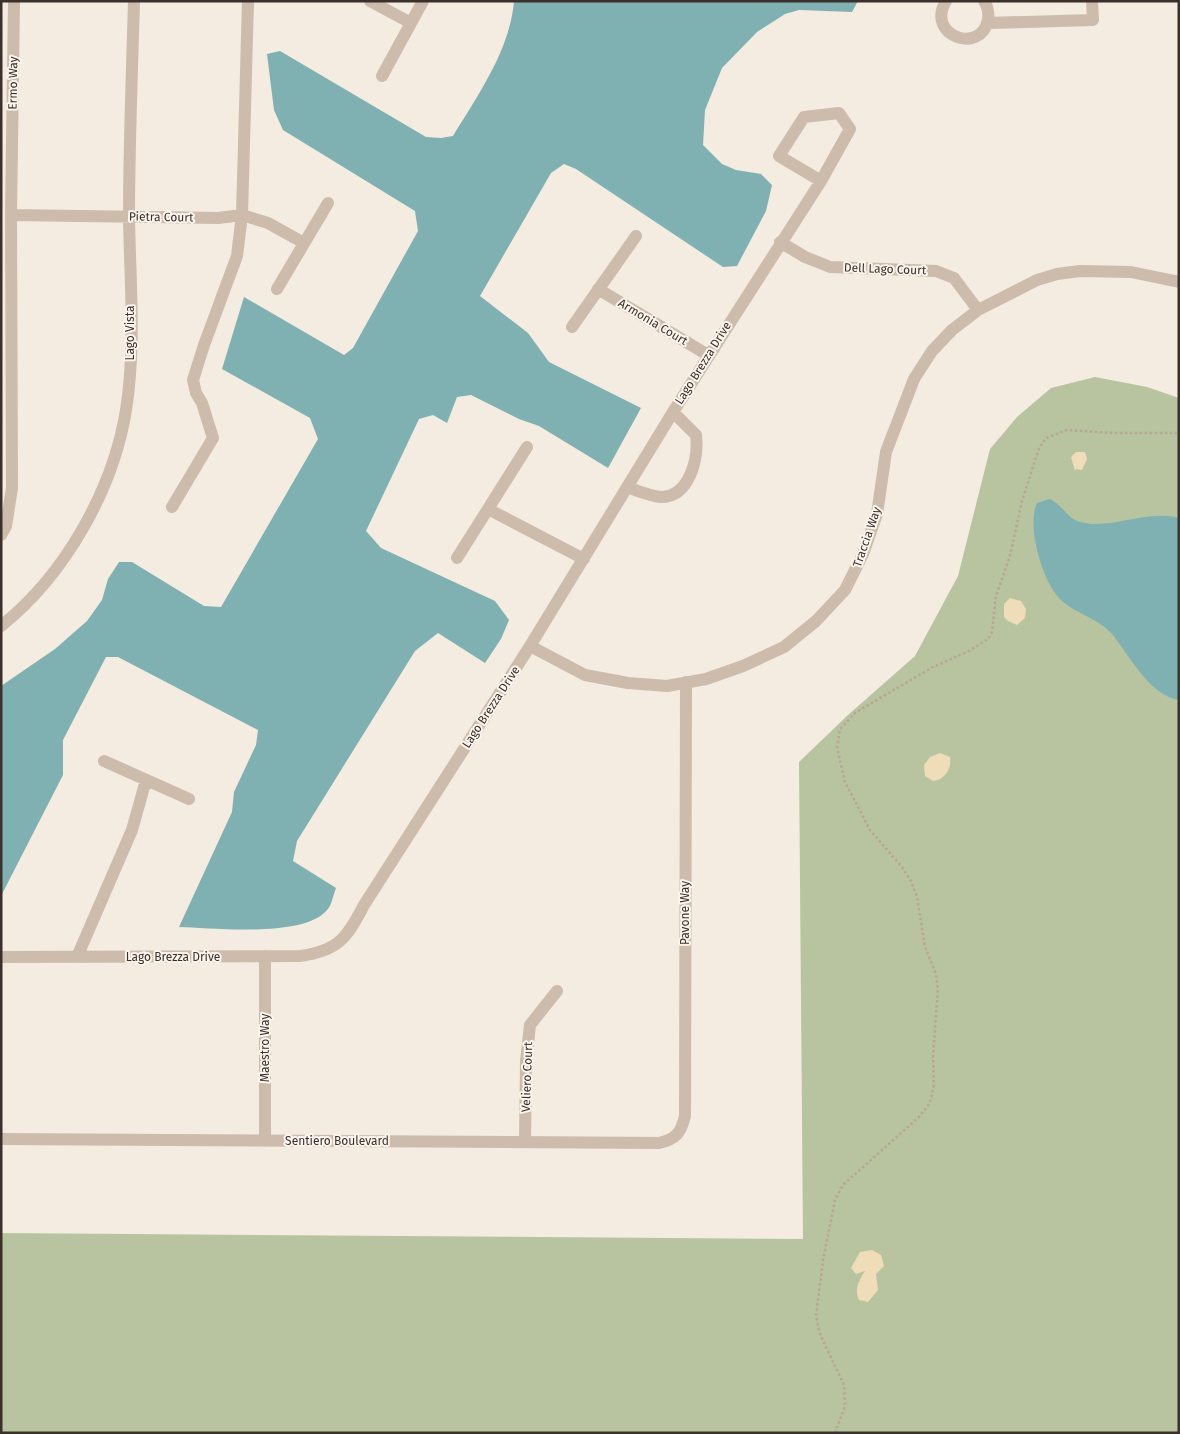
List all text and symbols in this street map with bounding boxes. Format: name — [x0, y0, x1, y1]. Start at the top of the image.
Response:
street label: Ermo Way — [6, 56, 20, 110]
street label: Pietra Court — [129, 209, 194, 225]
street label: Dell Lago Court — [844, 261, 927, 277]
street label: Armonia Court — [616, 296, 691, 349]
street label: Lago Vista — [123, 306, 137, 360]
street label: Lago Brezza Drive — [672, 319, 734, 407]
street label: Traccia Way — [850, 505, 884, 569]
street label: Lago Brezza Drive — [459, 663, 523, 751]
street label: Pavone Way — [678, 881, 692, 945]
street label: Lago Brezza Drive — [126, 950, 220, 964]
street label: Maestro Way — [258, 1014, 272, 1082]
street label: Veliero Court — [519, 1041, 535, 1112]
street label: Sentiero Boulevard — [285, 1134, 389, 1148]

